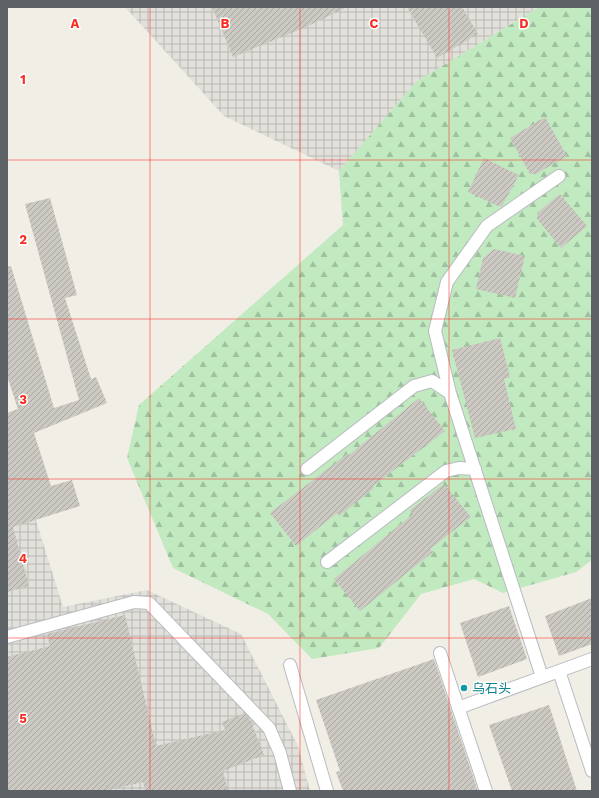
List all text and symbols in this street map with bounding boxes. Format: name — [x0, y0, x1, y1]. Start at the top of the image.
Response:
text: A — [71, 16, 80, 31]
text: B — [221, 16, 230, 31]
text: C — [370, 16, 379, 31]
text: D — [519, 16, 529, 31]
text: 1 — [20, 72, 26, 87]
text: 2 — [19, 232, 27, 247]
text: 3 — [19, 392, 27, 407]
text: 4 — [19, 551, 28, 566]
place label: 乌石头 — [472, 681, 511, 696]
marker: 乌石头 — [459, 683, 469, 693]
text: 5 — [19, 711, 27, 726]

